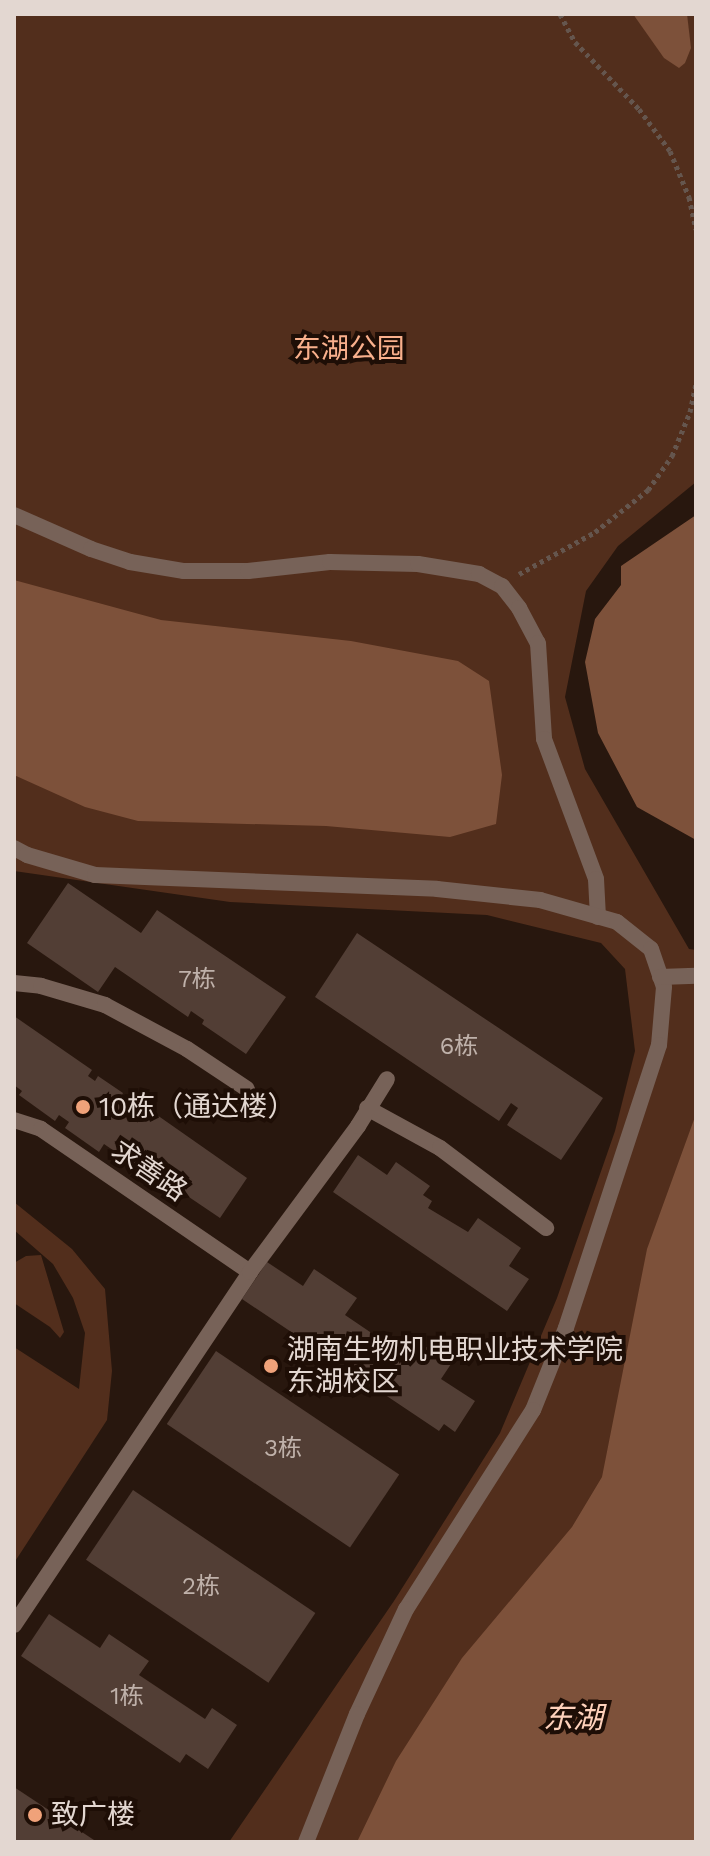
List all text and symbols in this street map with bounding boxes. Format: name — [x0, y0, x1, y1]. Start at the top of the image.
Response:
park label: 东湖公园 — [293, 332, 405, 366]
house number: 7栋 — [178, 966, 216, 994]
house number: 6栋 — [440, 1033, 478, 1061]
place label: 10栋（通达楼） — [99, 1090, 295, 1124]
marker: 10栋（通达楼） — [74, 1098, 92, 1116]
street label: 求善路 — [105, 1134, 193, 1208]
place label: 湖南生物机电职业技术学院 东湖校区 — [287, 1333, 623, 1399]
marker: 湖南生物机电职业技术学院 东湖校区 — [262, 1357, 280, 1375]
house number: 3栋 — [264, 1435, 302, 1463]
house number: 2栋 — [182, 1573, 220, 1601]
house number: 1栋 — [110, 1683, 144, 1711]
water label: 东湖 — [543, 1700, 603, 1736]
place label: 致广楼 — [51, 1798, 135, 1832]
marker: 致广楼 — [26, 1806, 44, 1824]

